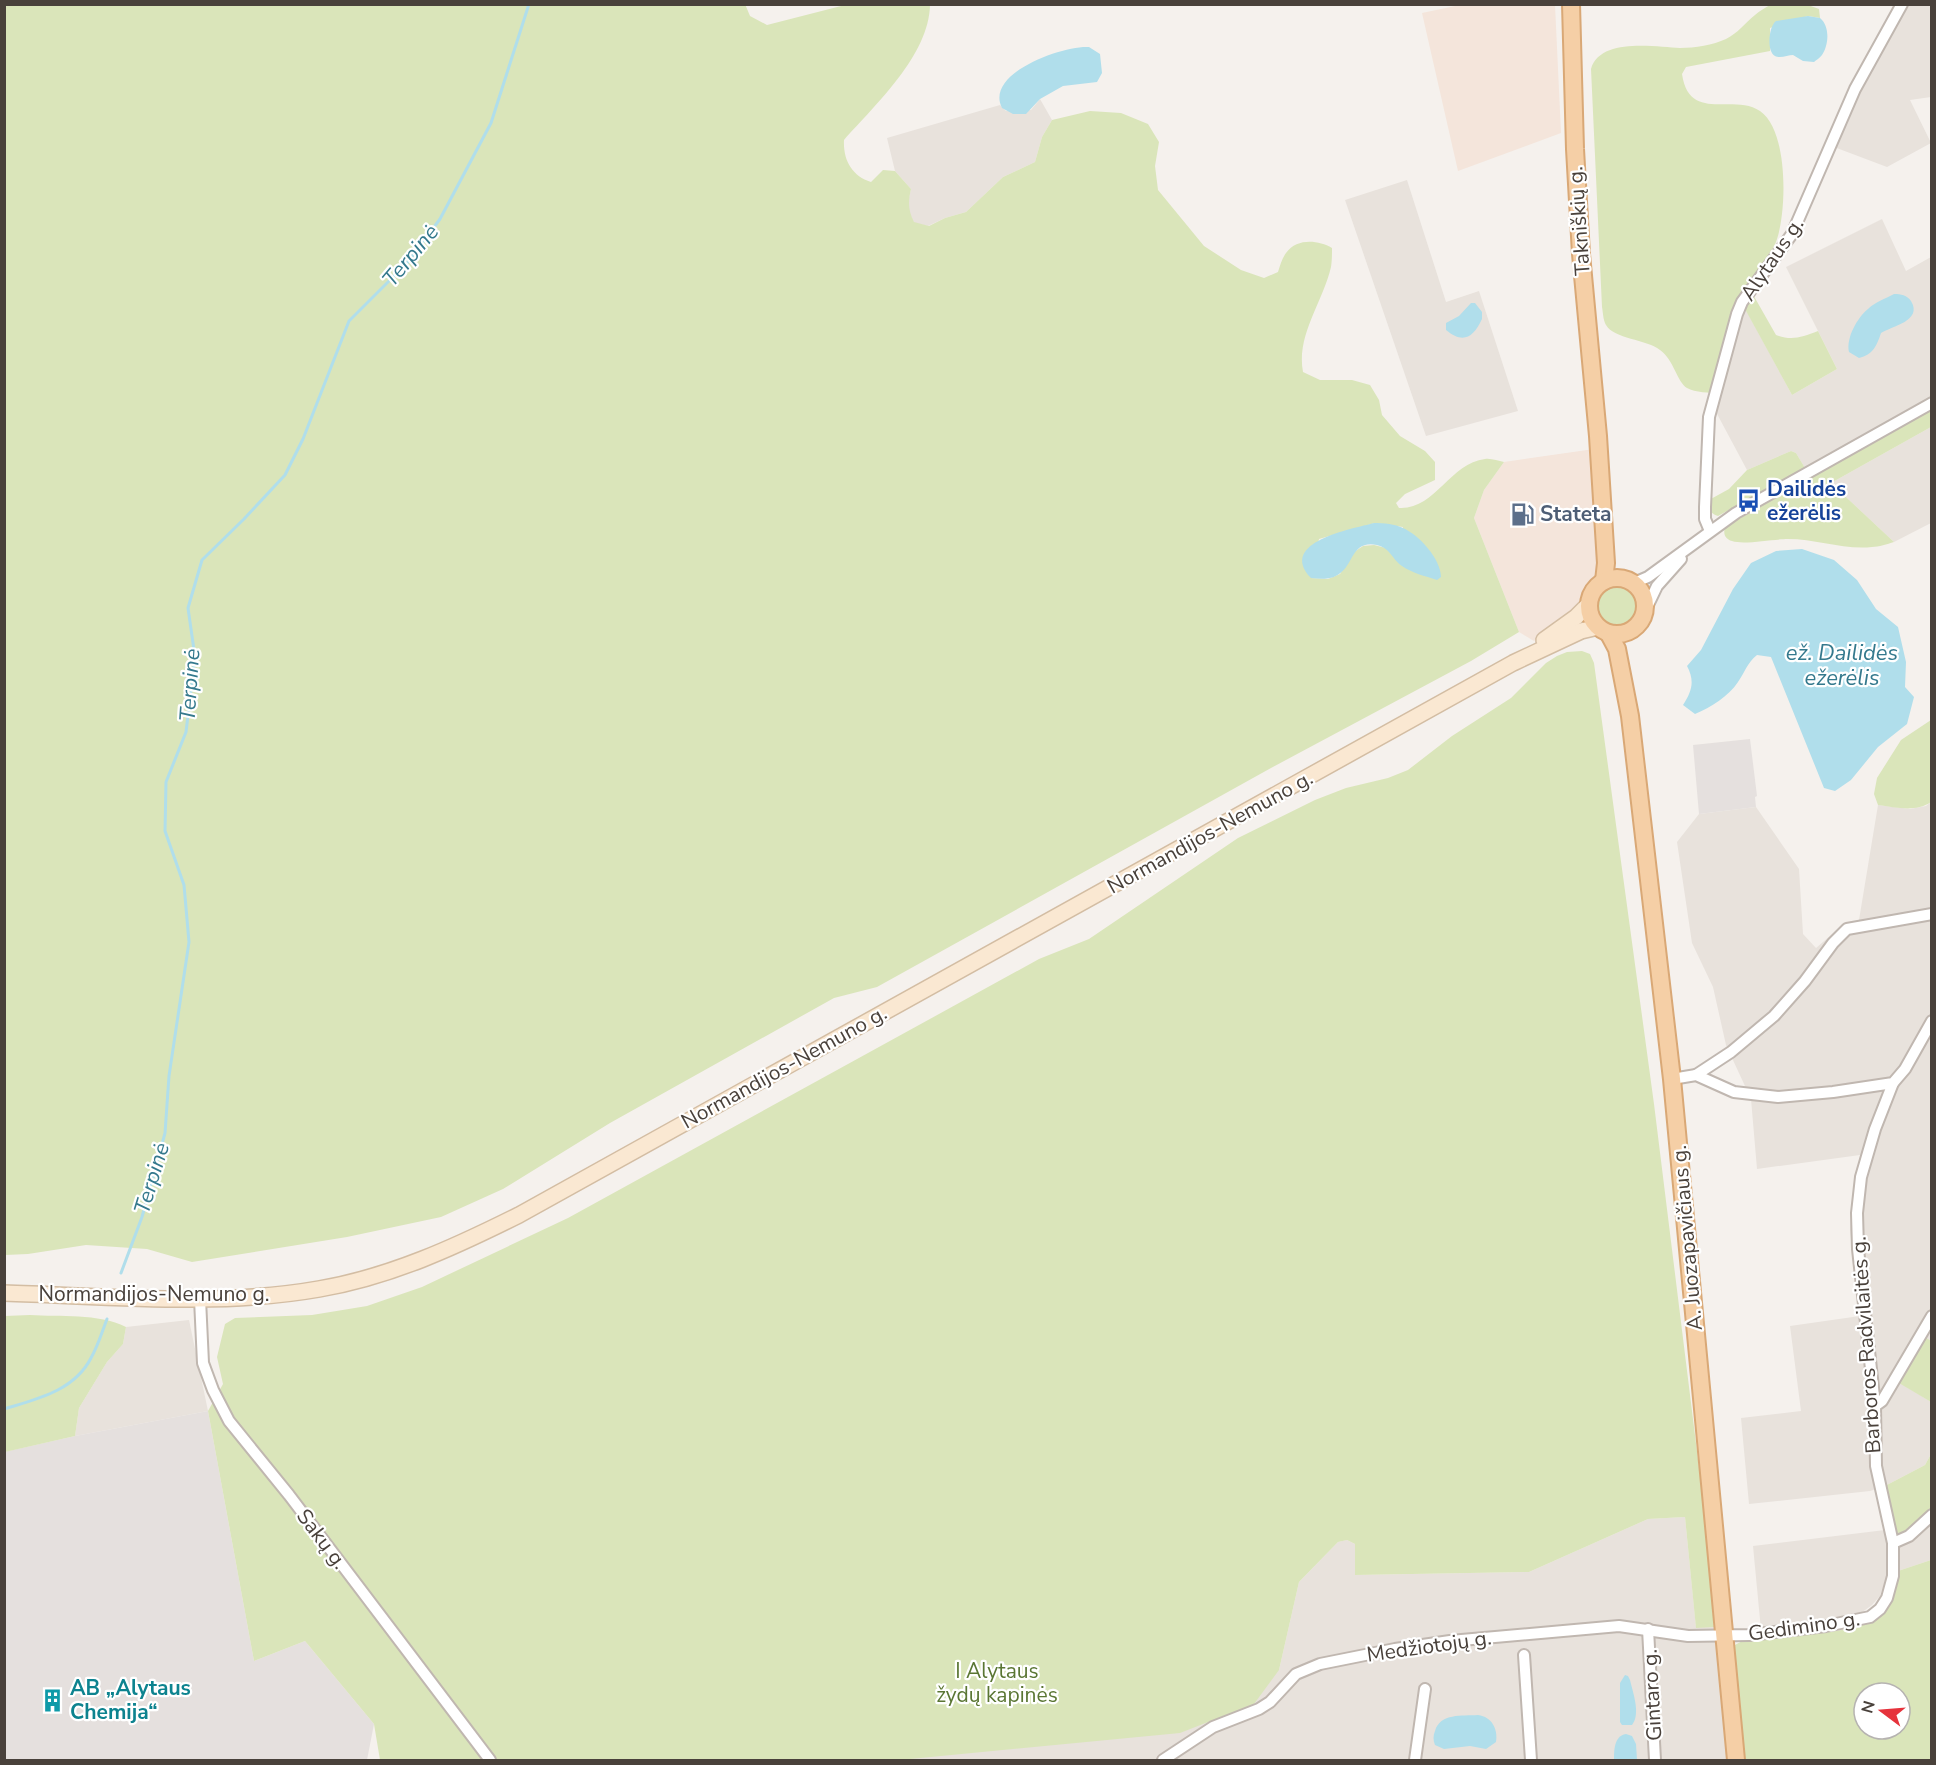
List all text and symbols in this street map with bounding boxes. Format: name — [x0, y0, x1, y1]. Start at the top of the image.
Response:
street label: Takniškių g. — [1561, 166, 1597, 276]
street label: Alytaus g. — [1734, 212, 1810, 306]
water label: Terpinė — [376, 218, 446, 293]
place label: Dailidės ežerėlis — [1767, 475, 1846, 527]
bus stop icon: Dailidės ežerėlis — [1736, 488, 1762, 514]
place label: Stateta — [1540, 500, 1612, 528]
fuel station icon: Stateta — [1509, 501, 1535, 527]
water label: ež. Dailidės ežerėlis — [1786, 638, 1898, 693]
water label: Terpinė — [172, 647, 208, 723]
street label: Normandijos-Nemuno g. — [1102, 764, 1318, 900]
street label: Normandijos-Nemuno g. — [676, 999, 892, 1135]
water label: Terpinė — [127, 1139, 177, 1218]
street label: A. Juozapavičiaus g. — [1665, 1144, 1709, 1332]
street label: Barboros Radvilaitės g. — [1844, 1235, 1888, 1455]
street label: Normandijos-Nemuno g. — [38, 1280, 270, 1308]
street label: Sakų g. — [290, 1503, 354, 1575]
street label: Gedimino g. — [1746, 1604, 1862, 1648]
street label: Medžiotojų g. — [1365, 1623, 1493, 1669]
street label: Gintaro g. — [1636, 1648, 1668, 1742]
park label: I Alytaus žydų kapinės — [936, 1657, 1058, 1709]
place label: AB „Alytaus Chemija“ — [70, 1674, 191, 1726]
north arrow — [1852, 1681, 1912, 1741]
building icon: AB „Alytaus Chemija“ — [39, 1687, 65, 1713]
text: N — [1856, 1698, 1881, 1716]

